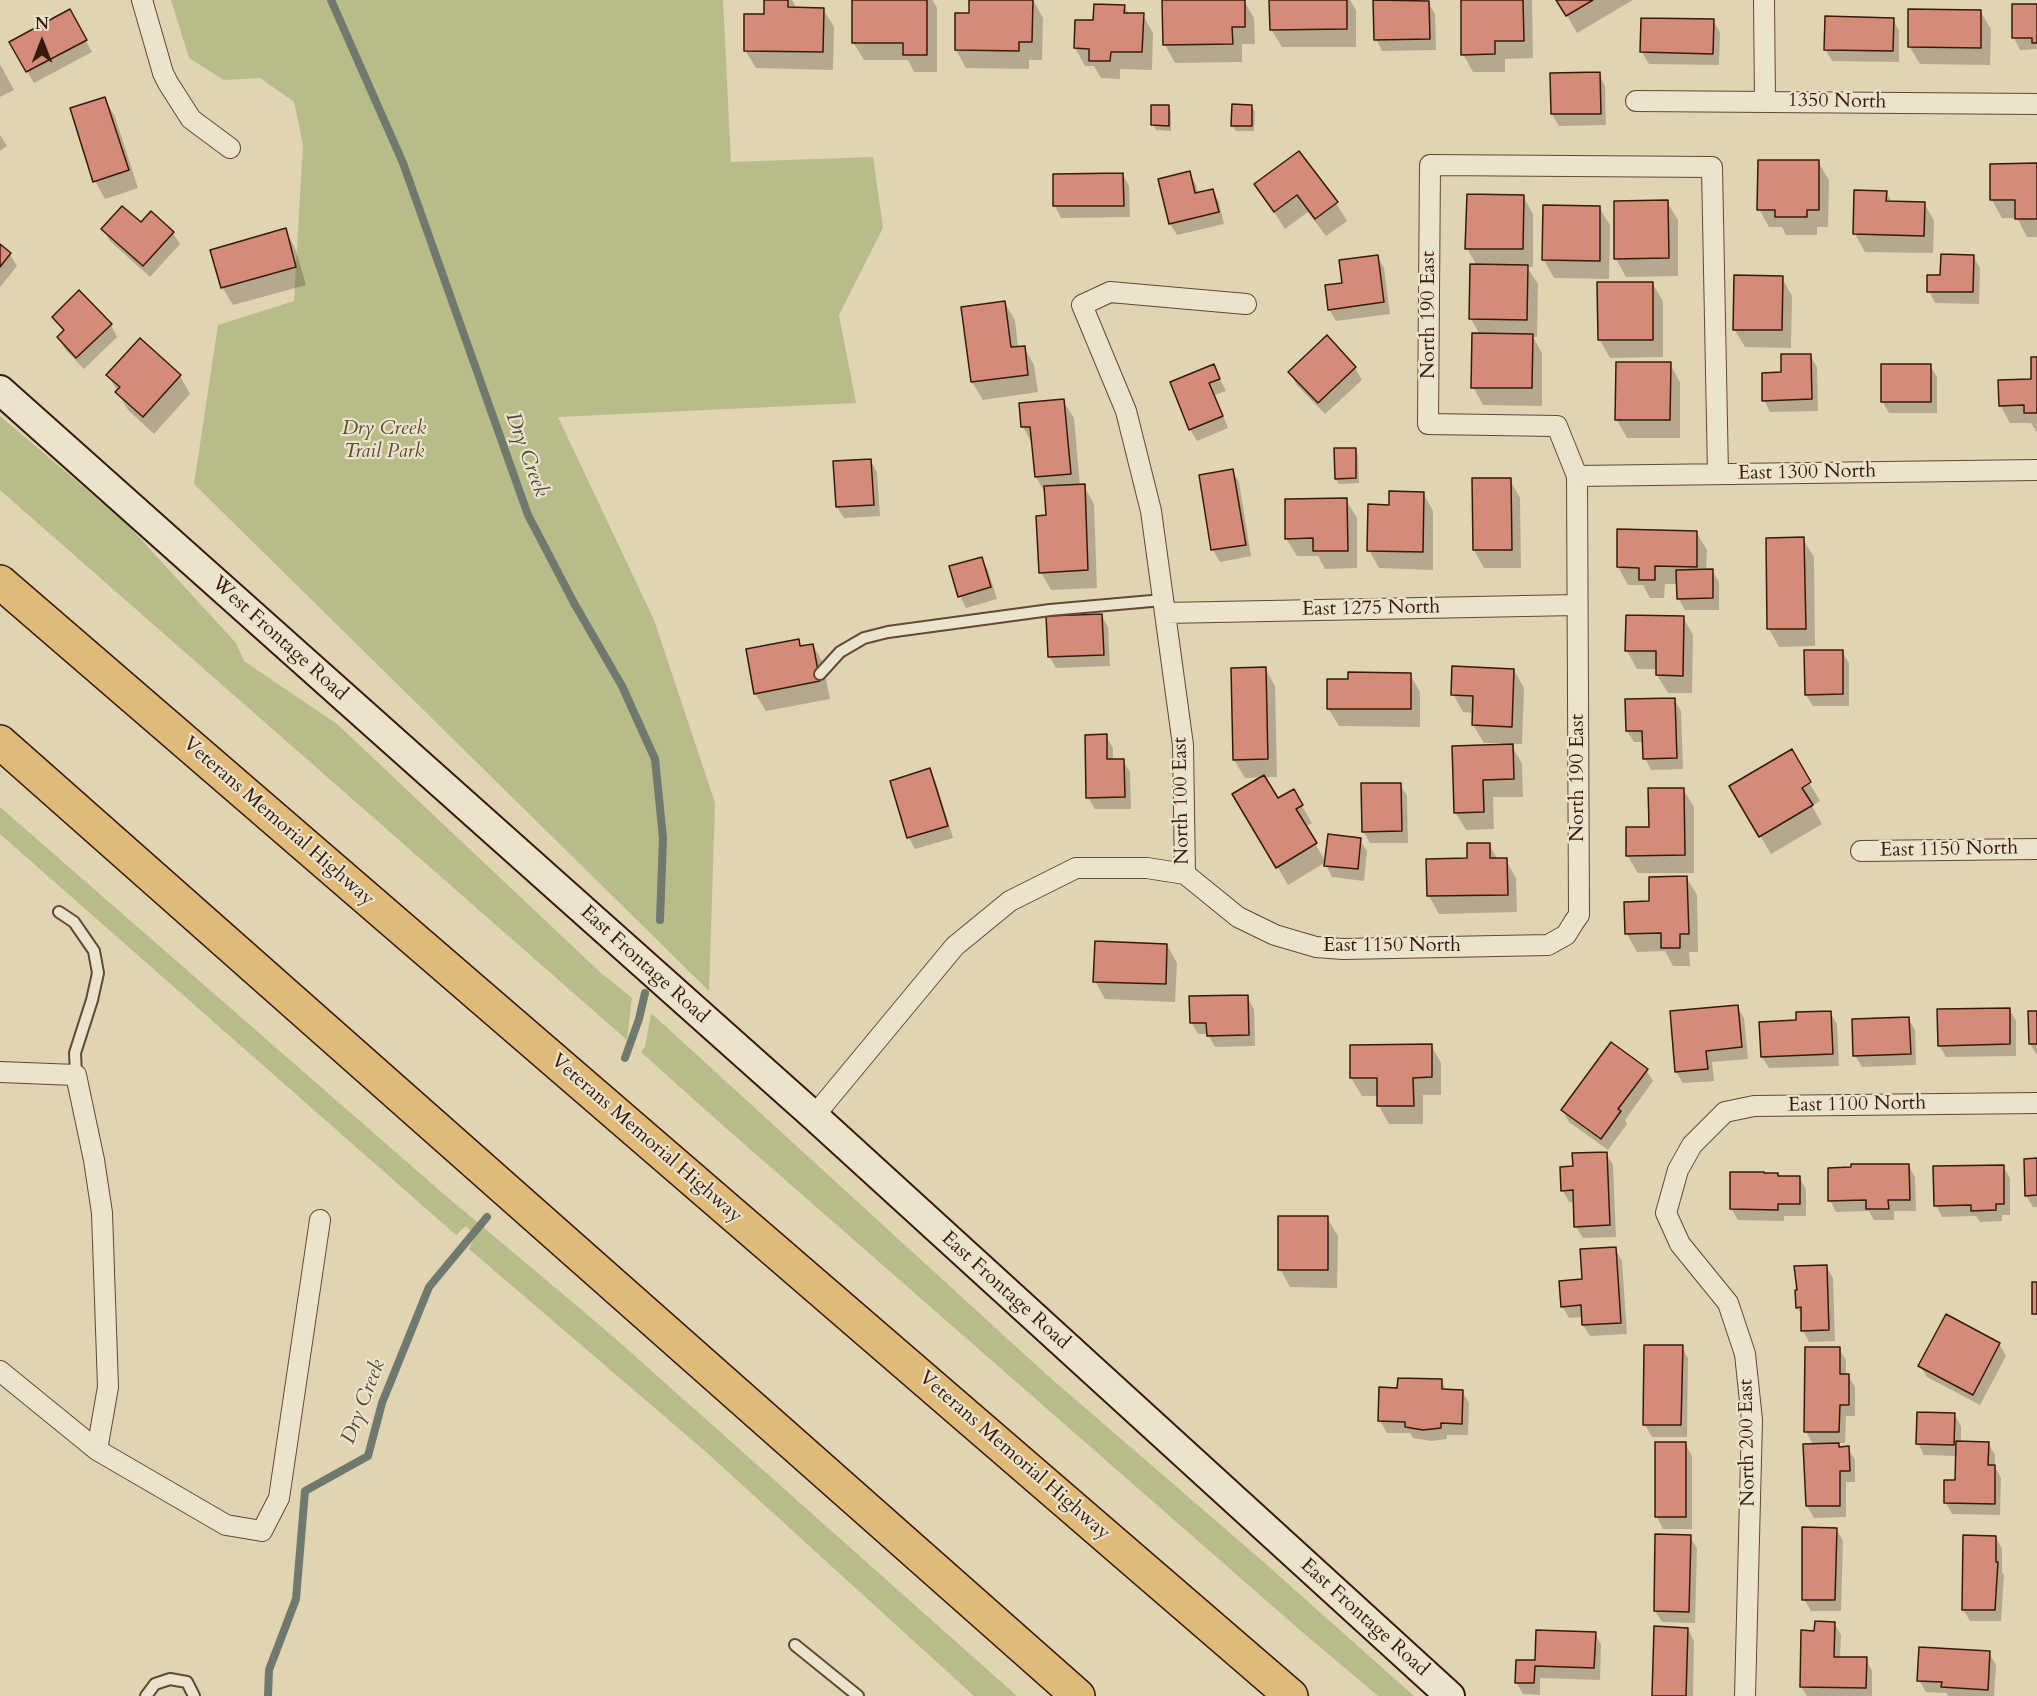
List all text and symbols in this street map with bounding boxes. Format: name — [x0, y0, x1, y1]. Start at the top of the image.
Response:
north arrow — [12, 12, 72, 72]
text: N — [35, 13, 49, 35]
street label: 1350 North — [1787, 89, 1887, 115]
street label: North 190 East — [1417, 251, 1441, 379]
water label: Dry Creek — [499, 409, 553, 501]
park label: Dry Creek Trail Park — [342, 417, 426, 464]
street label: East 1300 North — [1738, 460, 1876, 486]
street label: West Frontage Road — [206, 572, 352, 706]
street label: East 1275 North — [1302, 596, 1440, 622]
street label: North 190 East — [1566, 714, 1590, 842]
street label: Veterans Memorial Highway — [177, 732, 379, 912]
street label: North 100 East — [1169, 737, 1195, 865]
street label: East 1150 North — [1880, 837, 2018, 863]
street label: East Frontage Road — [575, 901, 713, 1029]
street label: East 1150 North — [1323, 934, 1461, 958]
street label: Veterans Memorial Highway — [545, 1049, 747, 1229]
street label: East 1100 North — [1788, 1092, 1926, 1118]
street label: East Frontage Road — [936, 1227, 1074, 1355]
water label: Dry Creek — [336, 1356, 392, 1448]
street label: Veterans Memorial Highway — [913, 1366, 1115, 1546]
street label: North 200 East — [1735, 1379, 1761, 1507]
street label: East Frontage Road — [1295, 1554, 1433, 1682]

